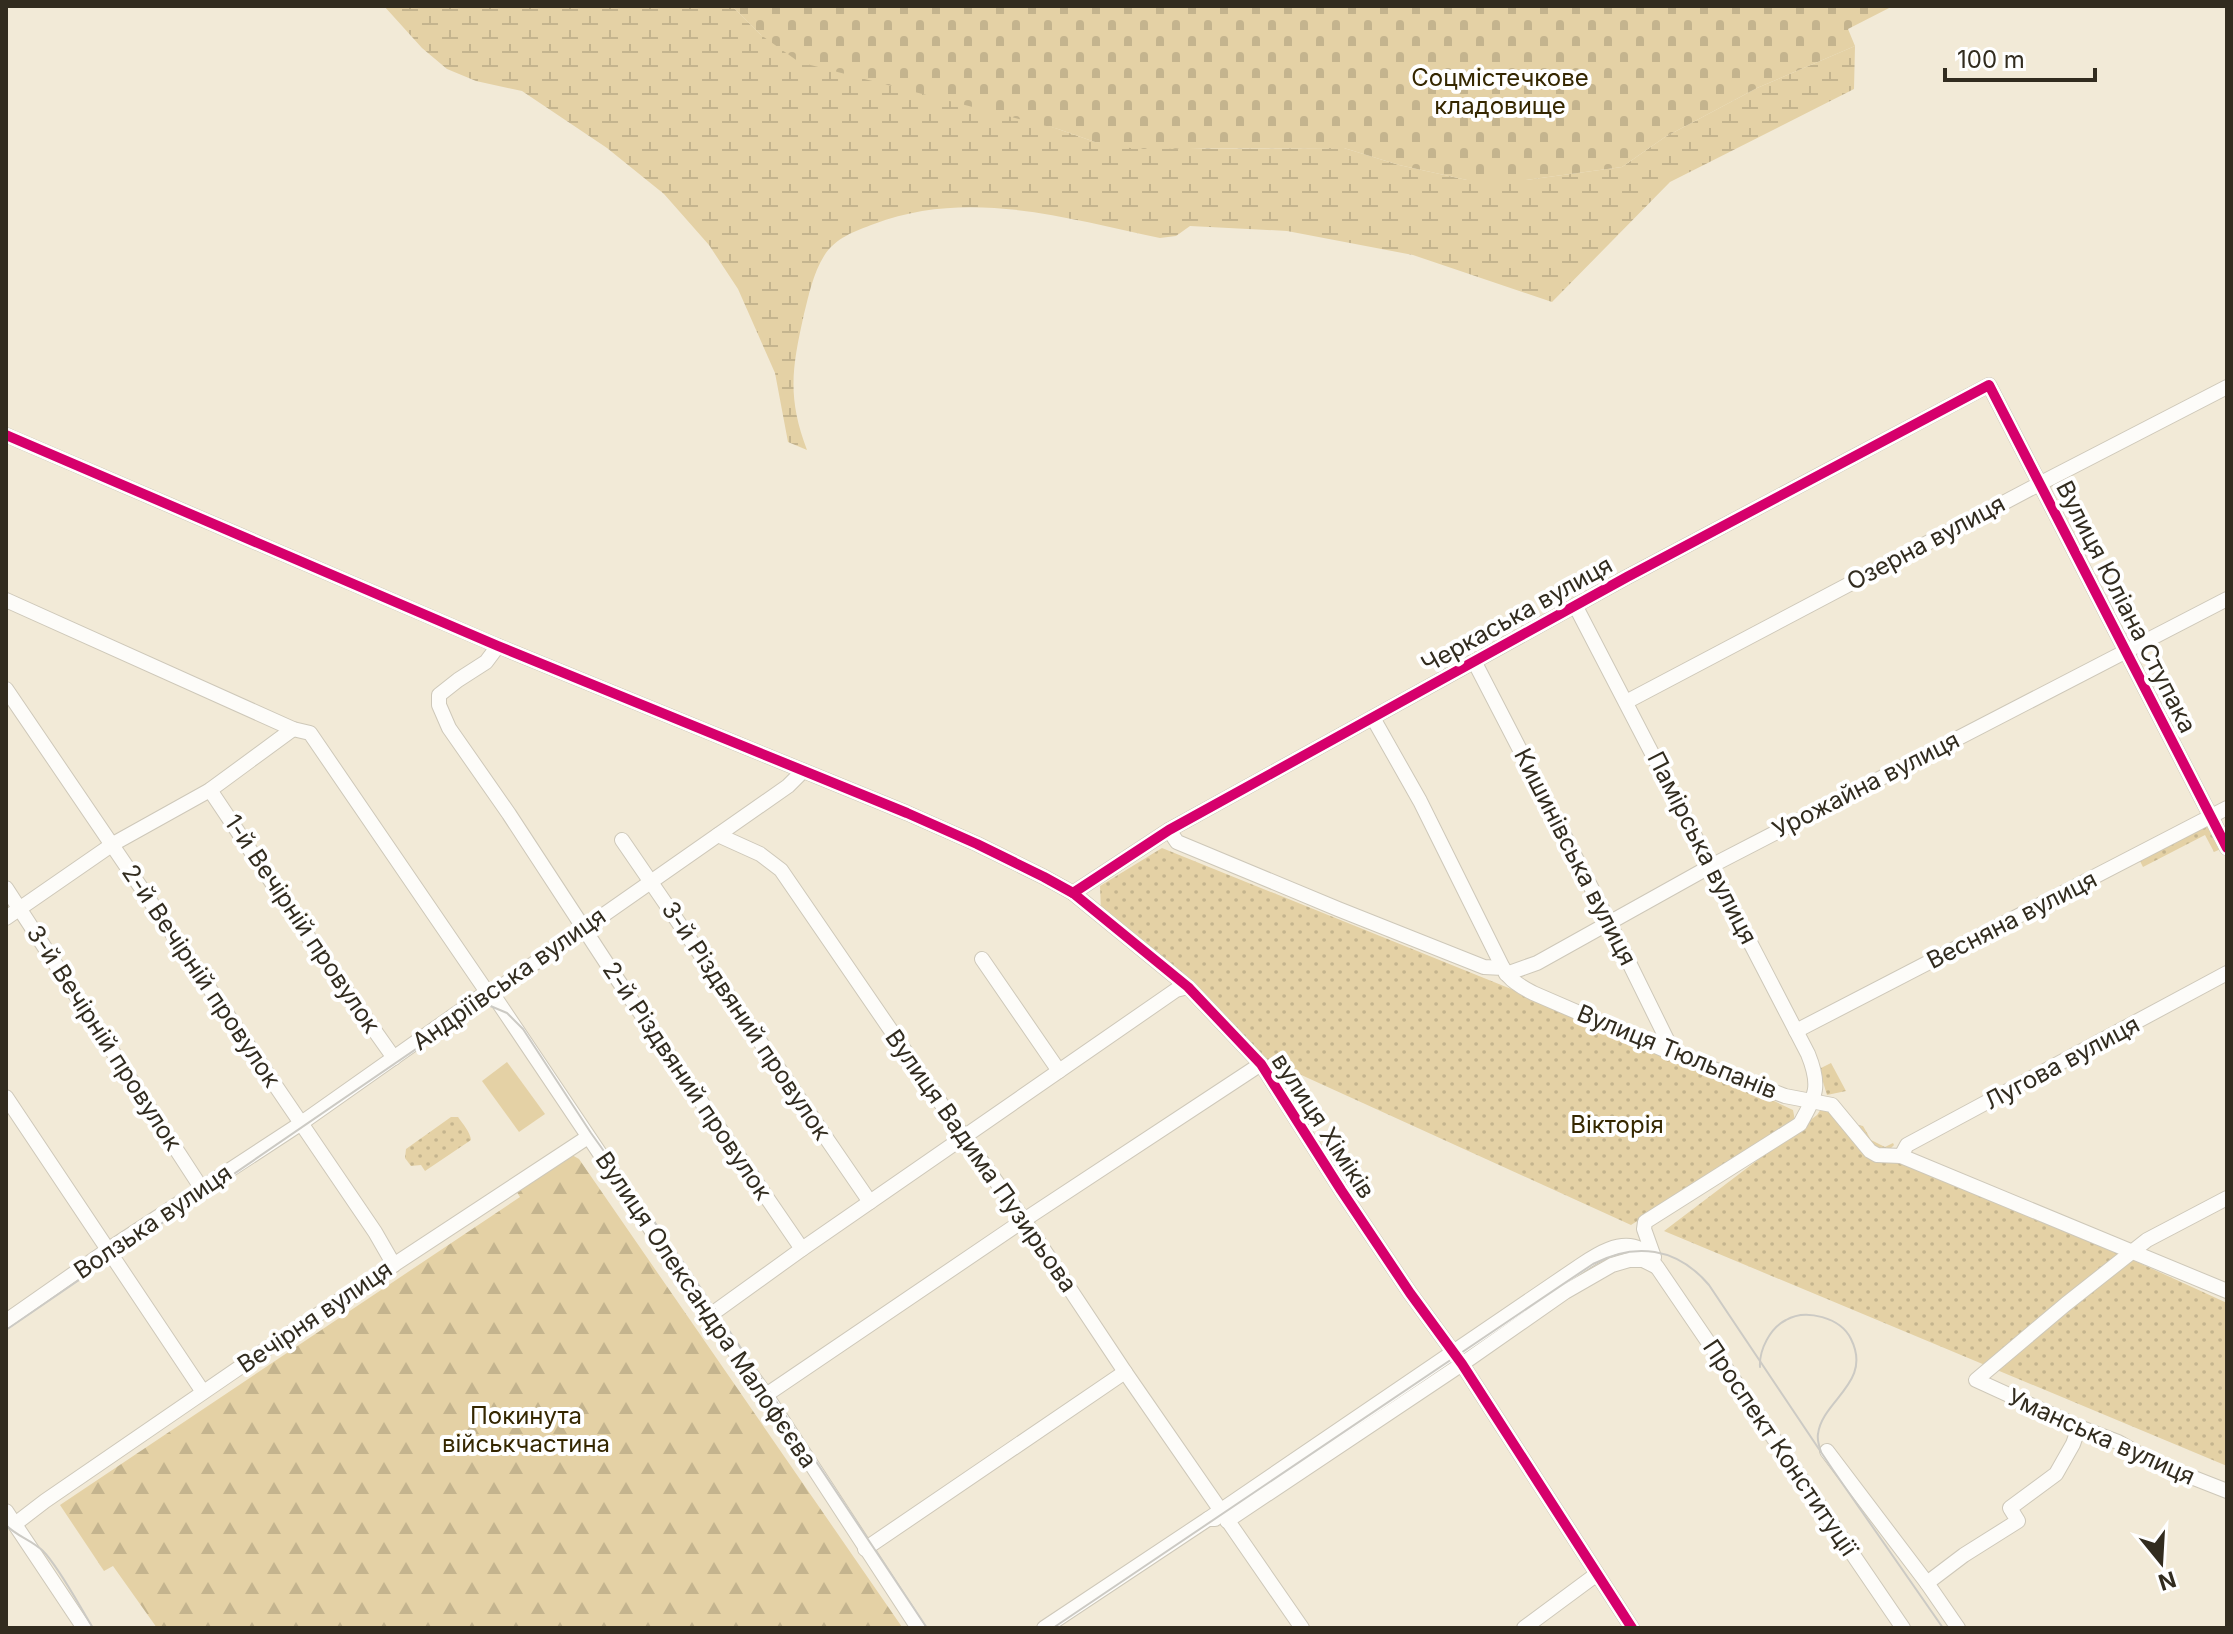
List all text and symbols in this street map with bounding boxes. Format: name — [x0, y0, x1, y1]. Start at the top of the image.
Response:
scale bar — [1945, 32, 2095, 82]
text: 100 m — [1957, 45, 2025, 74]
park label: Соцмістечкове кладовище — [1411, 63, 1589, 120]
street label: Вулиця Юліана Ступака — [2050, 476, 2203, 738]
street label: Озерна вулиця — [1842, 489, 2010, 596]
street label: Черкаська вулиця — [1416, 550, 1617, 679]
street label: Урожайна вулиця — [1768, 725, 1964, 844]
street label: Кишинівська вулиця — [1508, 743, 1643, 970]
street label: Памірська вулиця — [1641, 747, 1764, 949]
street label: 1-й Вечірній провулок — [218, 809, 386, 1039]
street label: 2-й Вечірній провулок — [116, 859, 287, 1093]
street label: Весняна вулиця — [1922, 864, 2102, 975]
street label: 3-й Різдвяний провулок — [656, 896, 837, 1145]
street label: Андріївська вулиця — [406, 901, 611, 1056]
street label: 3-й Вечірній провулок — [21, 920, 188, 1156]
street label: 2-й Різдвяний провулок — [597, 956, 778, 1205]
street label: Вулиця Тюльпанів — [1573, 998, 1781, 1105]
street label: Лугова вулиця — [1979, 1010, 2144, 1116]
street label: Вулиця Вадима Пузирьова — [879, 1024, 1083, 1298]
street label: вулиця Хіміків — [1266, 1048, 1381, 1204]
park label: Вікторія — [1570, 1110, 1664, 1139]
street label: Вулиця Олександра Малофєєва — [590, 1146, 823, 1473]
street label: Волзька вулиця — [68, 1158, 237, 1285]
street label: Вечірня вулиця — [232, 1254, 398, 1379]
street label: Проспект Конституції — [1697, 1334, 1864, 1562]
street label: Уманська вулиця — [2003, 1382, 2199, 1491]
park label: Покинута військчастина — [442, 1401, 610, 1458]
north arrow — [2121, 1522, 2201, 1602]
text: N — [2155, 1566, 2179, 1596]

